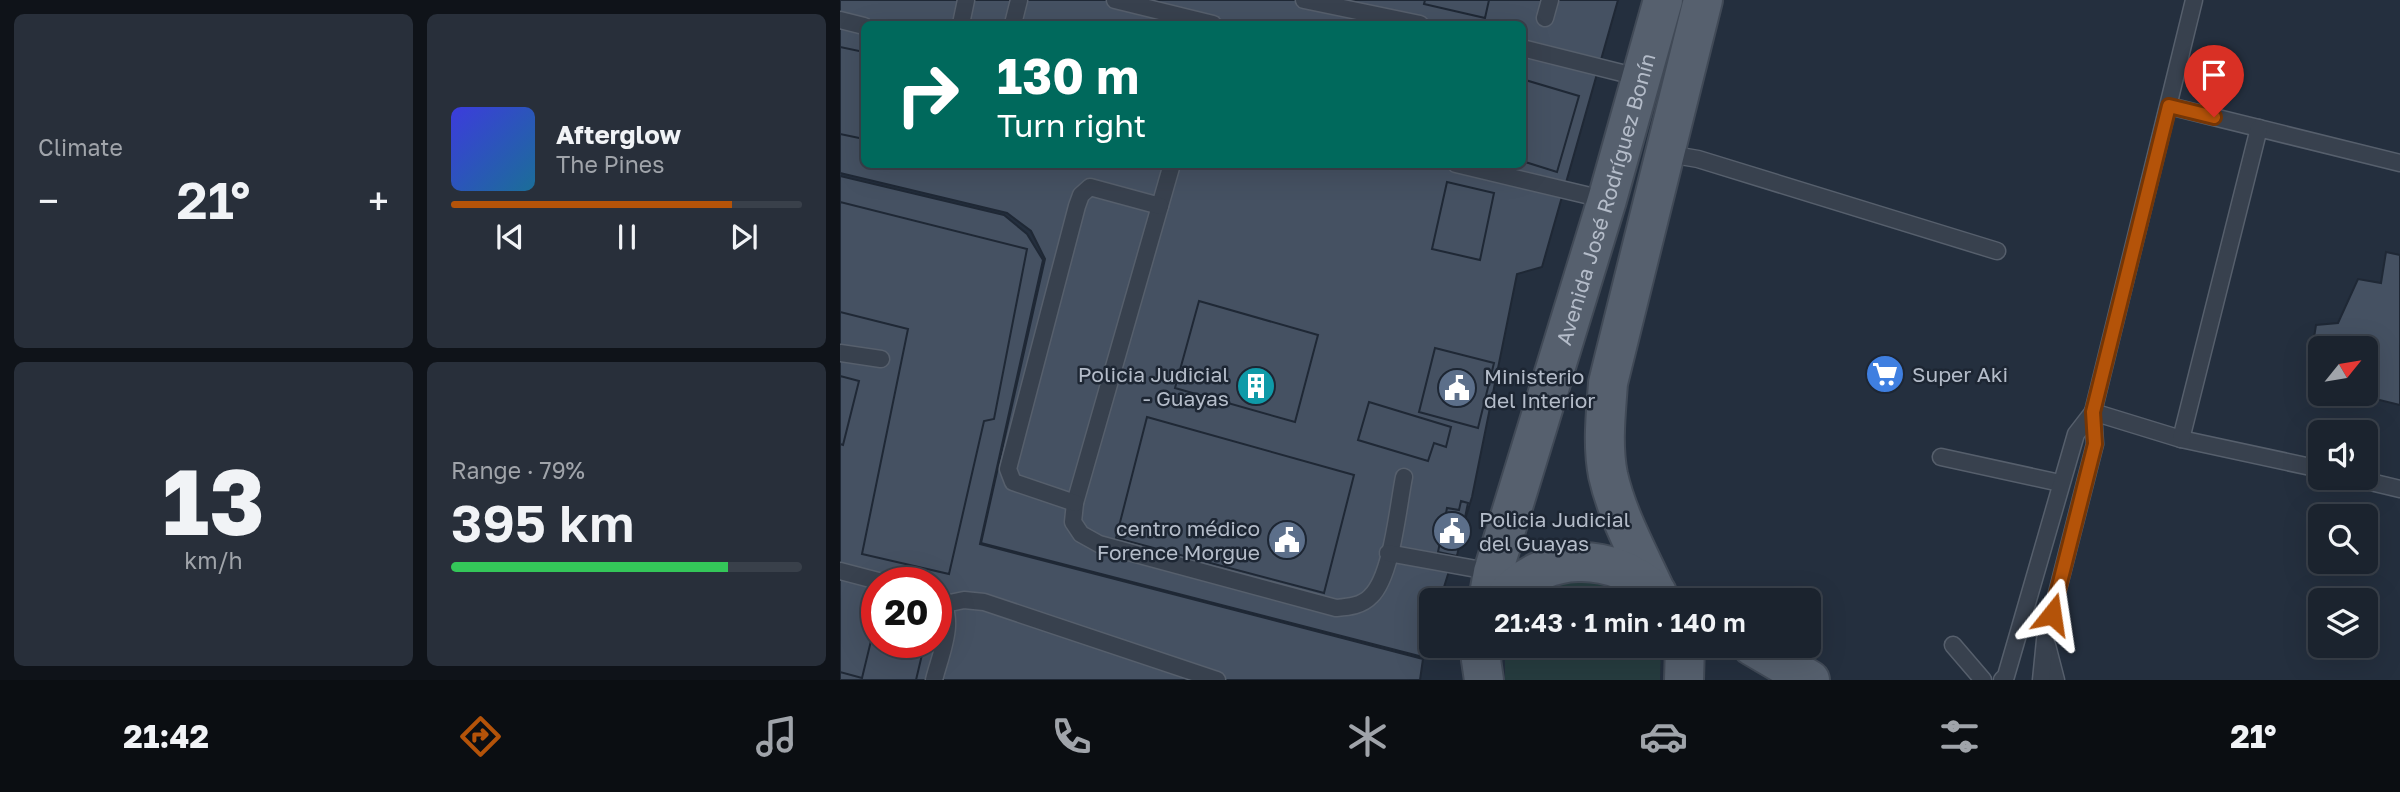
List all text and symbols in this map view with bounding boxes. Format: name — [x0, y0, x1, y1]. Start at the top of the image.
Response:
pin — [2184, 45, 2244, 117]
text: 130 m — [997, 46, 1139, 105]
icon: right — [882, 49, 973, 140]
street label: Avenida José Rodríguez Bonín — [1550, 50, 1661, 348]
icon: arrive — [2195, 56, 2233, 94]
text: Turn right — [997, 106, 1146, 144]
text: Afterglow — [556, 119, 681, 150]
text: Climate — [38, 133, 123, 161]
text: The Pines — [556, 150, 664, 178]
text: 21° — [177, 168, 250, 230]
text: − — [38, 178, 59, 223]
text: + — [368, 178, 389, 223]
icon: previous — [491, 218, 529, 256]
icon: pause — [608, 218, 646, 256]
icon: next — [725, 218, 763, 256]
north arrow — [2308, 336, 2378, 406]
map controls — [2308, 336, 2378, 658]
supermarket icon: Super Aki — [1864, 353, 1906, 395]
place label: Policia Judicial - Guayas — [1078, 361, 1229, 411]
place label: Super Aki — [1912, 361, 2008, 387]
place label: Ministerio del Interior — [1484, 363, 1596, 413]
building icon: Policia Judicial - Guayas — [1235, 365, 1277, 407]
public building icon: Ministerio del Interior — [1436, 367, 1478, 409]
button: sound — [2308, 420, 2378, 490]
text: 13 — [162, 446, 265, 555]
text: Range · 79% — [451, 456, 585, 484]
text: 395 km — [451, 491, 634, 553]
button: search — [2308, 504, 2378, 574]
place label: Policia Judicial del Guayas — [1479, 506, 1630, 556]
public building icon: Policia Judicial del Guayas — [1431, 510, 1473, 552]
place label: centro médico Forence Morgue — [1097, 515, 1260, 565]
public building icon: centro médico Forence Morgue — [1266, 519, 1308, 561]
text: km/h — [184, 546, 243, 574]
speed limit sign: 20 — [861, 567, 952, 658]
position arrow — [2015, 577, 2089, 651]
button: layers — [2308, 588, 2378, 658]
text: 21:43 · 1 min · 140 m — [1494, 607, 1746, 638]
icon: directions — [456, 712, 505, 761]
icon: music — [752, 712, 801, 761]
icon: phone — [1047, 712, 1096, 761]
icon: climate — [1343, 712, 1392, 761]
icon: car — [1639, 712, 1688, 761]
icon: filters — [1935, 712, 1984, 761]
text: 21:42 — [123, 717, 209, 755]
text: 21° — [2230, 717, 2277, 755]

